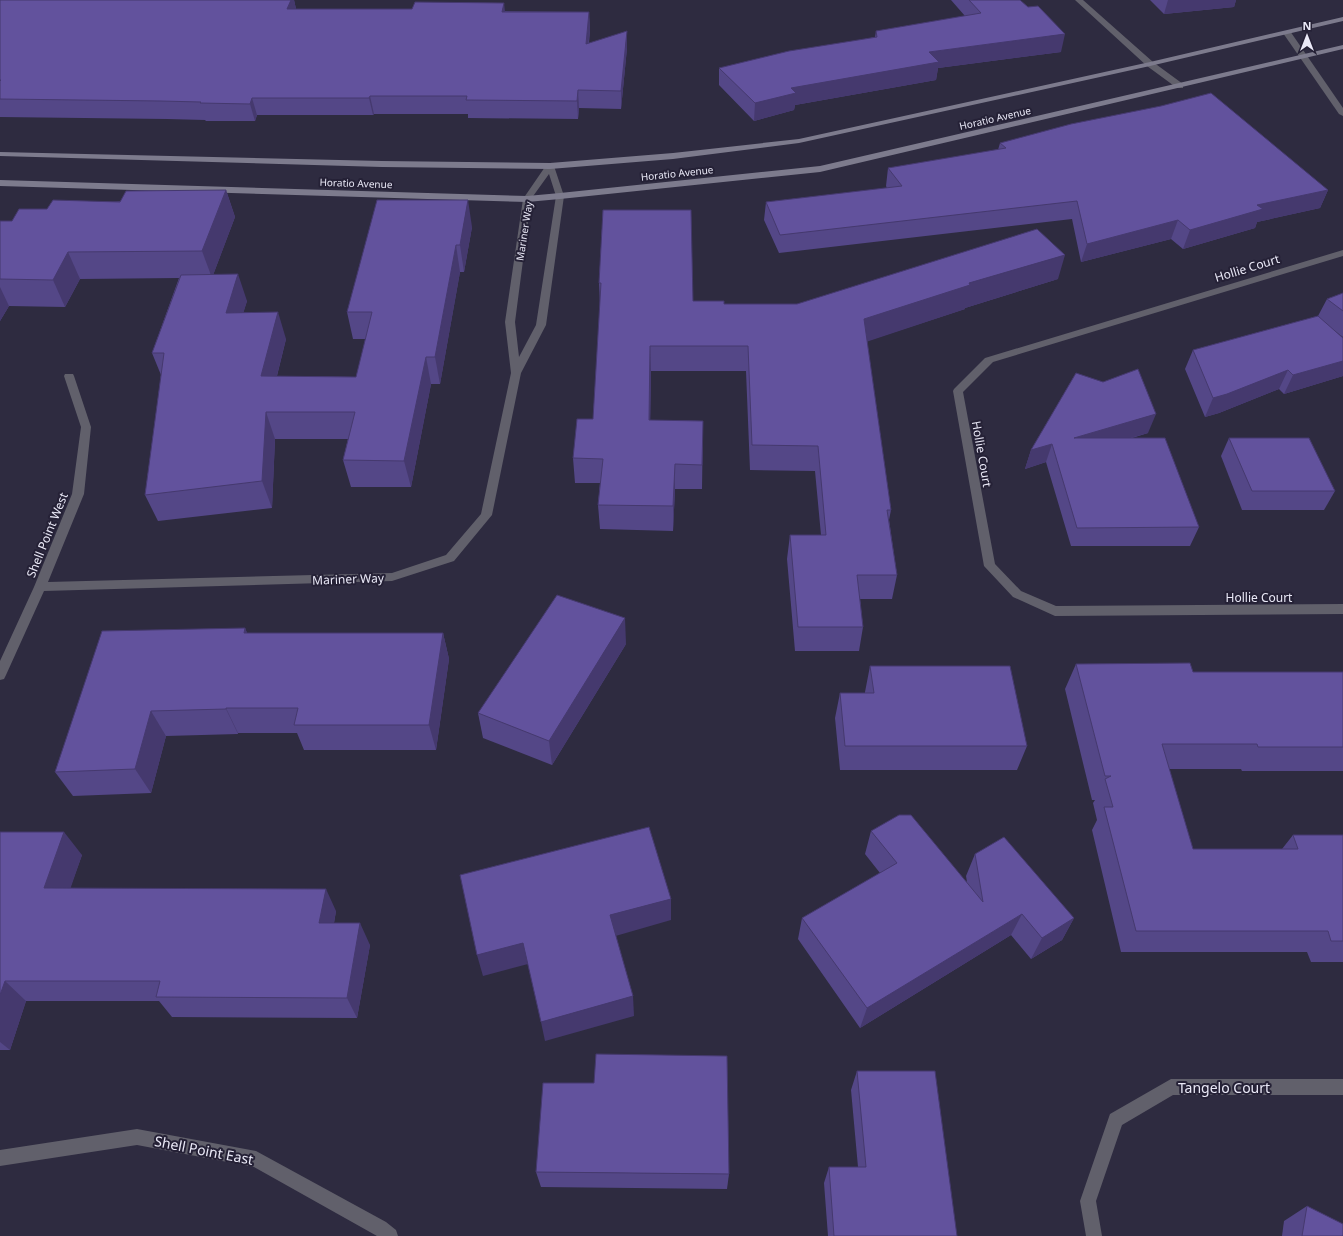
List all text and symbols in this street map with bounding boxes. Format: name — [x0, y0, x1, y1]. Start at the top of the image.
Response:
north arrow — [1287, 16, 1327, 56]
text: N — [1303, 18, 1311, 33]
street label: Horatio Avenue — [958, 103, 1032, 133]
street label: Horatio Avenue — [640, 162, 714, 184]
street label: Horatio Avenue — [319, 175, 393, 191]
street label: Mariner Way — [512, 200, 536, 262]
street label: Hollie Court — [1213, 250, 1282, 286]
street label: Hollie Court — [968, 420, 996, 489]
street label: Shell Point West — [22, 489, 72, 580]
street label: Mariner Way — [312, 569, 385, 589]
street label: Hollie Court — [1226, 589, 1293, 606]
street label: Tangelo Court — [1178, 1078, 1270, 1097]
street label: Shell Point East — [153, 1131, 255, 1169]

